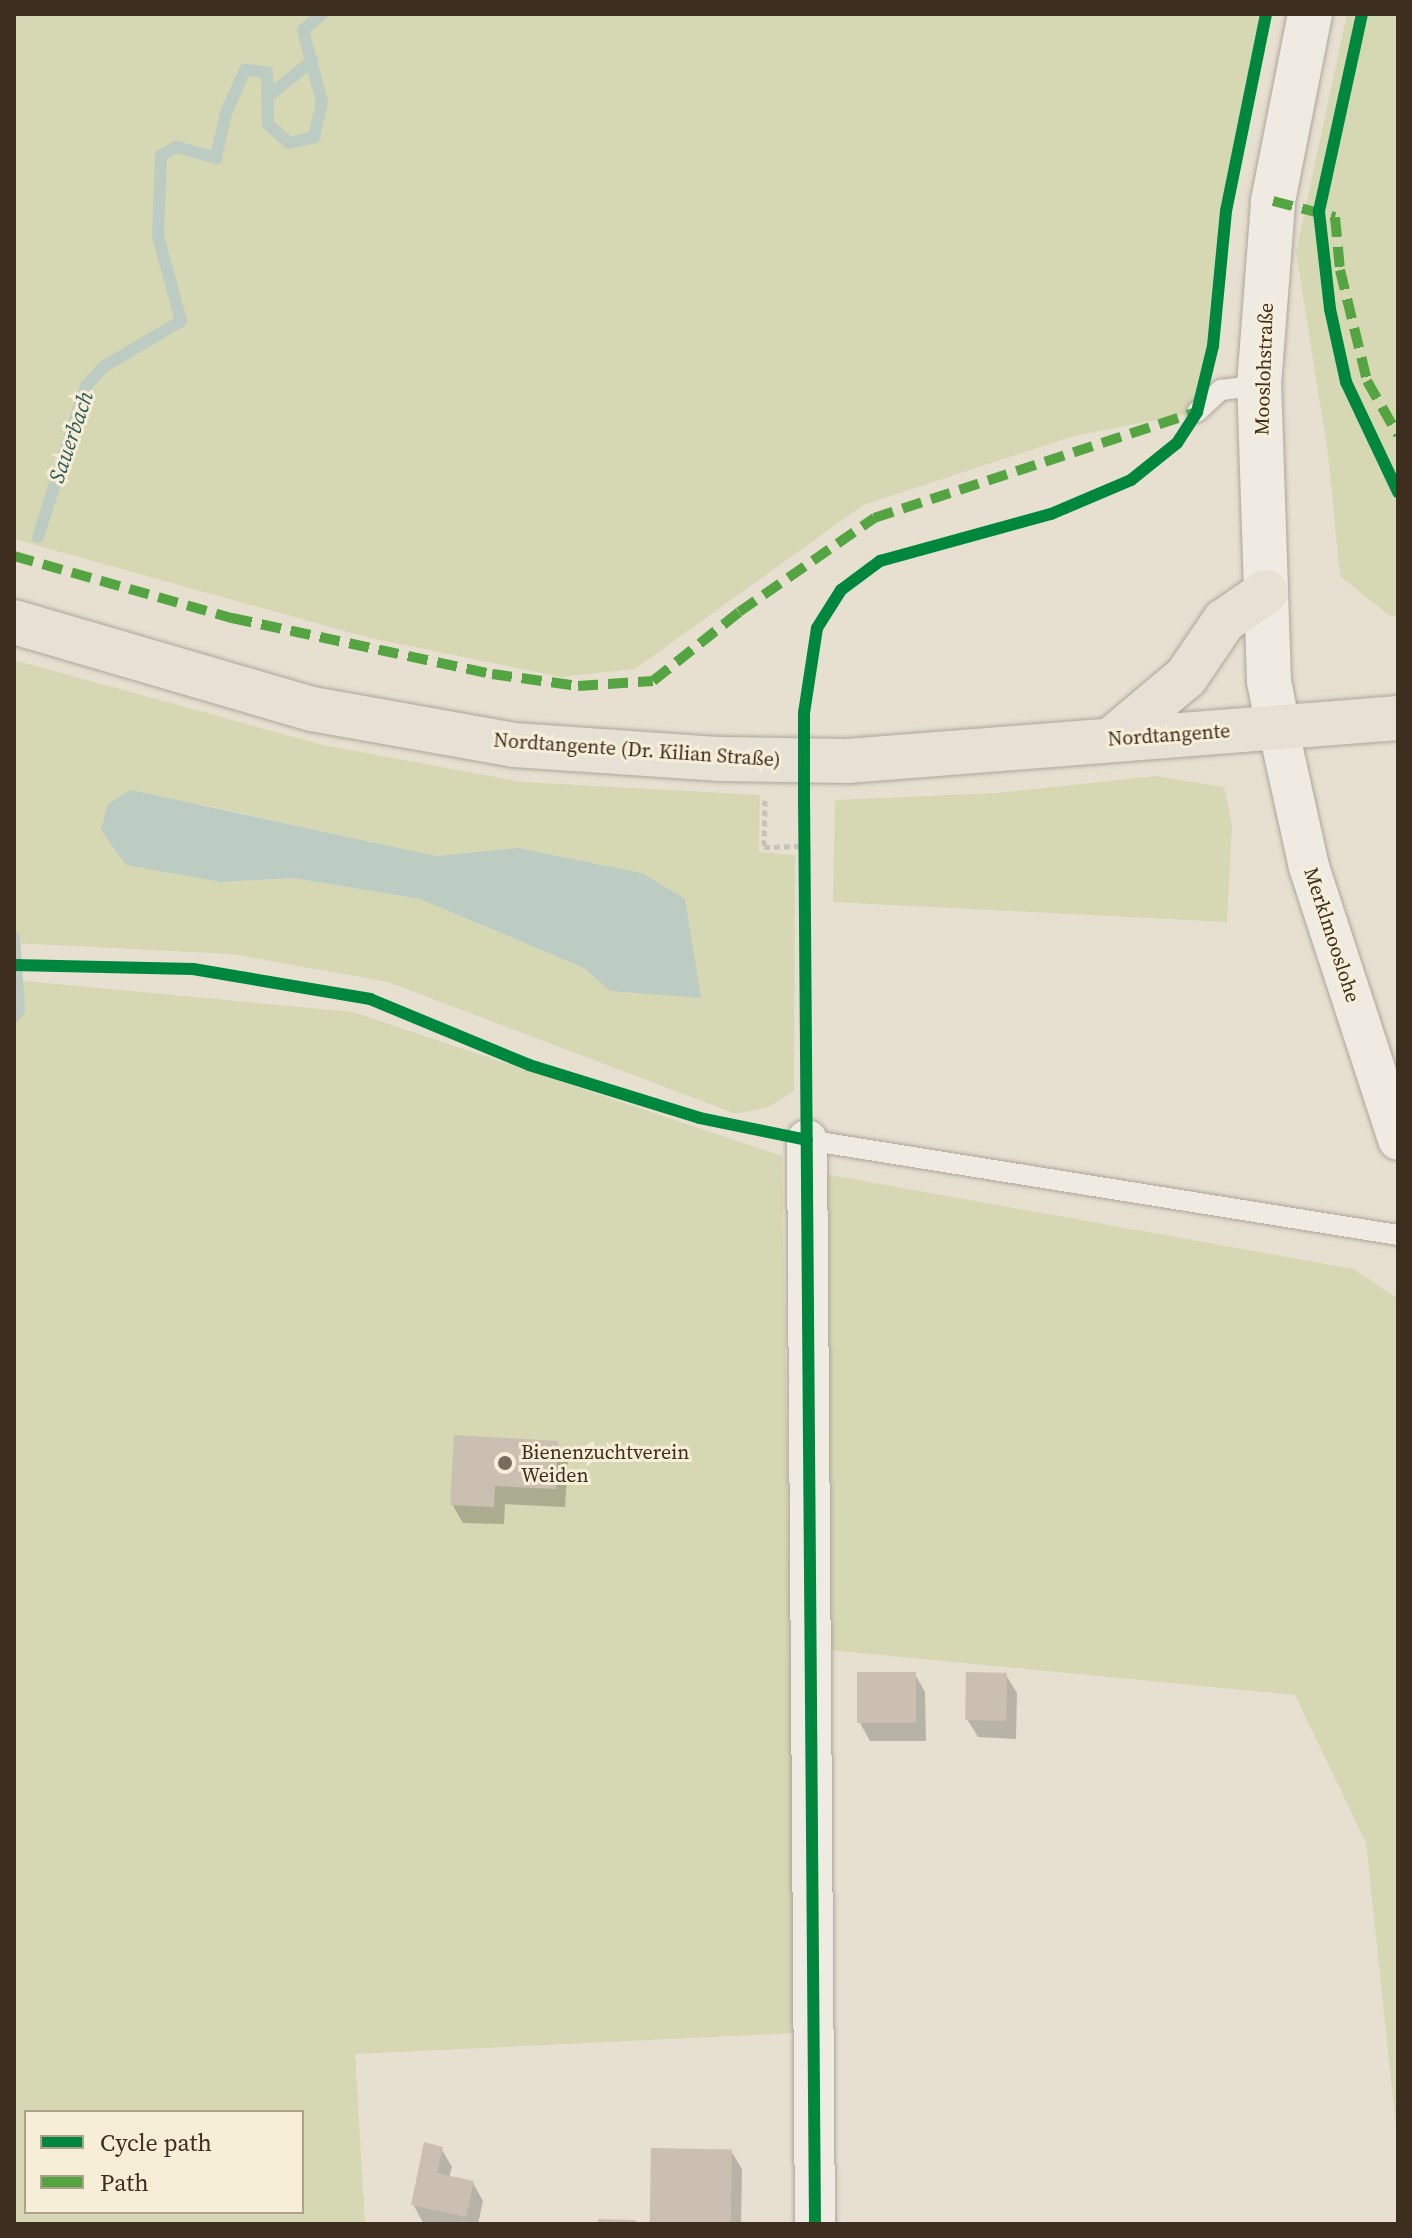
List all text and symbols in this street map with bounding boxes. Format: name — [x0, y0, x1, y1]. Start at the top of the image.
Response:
street label: Mooslohstraße — [1250, 302, 1278, 436]
water label: Sauerbach — [43, 388, 99, 486]
street label: Nordtangente — [1107, 719, 1231, 751]
street label: Nordtangente (Dr. Kilian Straße) — [493, 728, 781, 772]
street label: Merklmooslohe — [1299, 865, 1365, 1005]
place label: Bienenzuchtverein Weiden — [521, 1440, 689, 1487]
marker: Bienenzuchtverein Weiden — [496, 1454, 514, 1472]
legend — [24, 2110, 304, 2214]
text: Cycle path — [100, 2126, 212, 2159]
text: Path — [100, 2166, 149, 2199]

